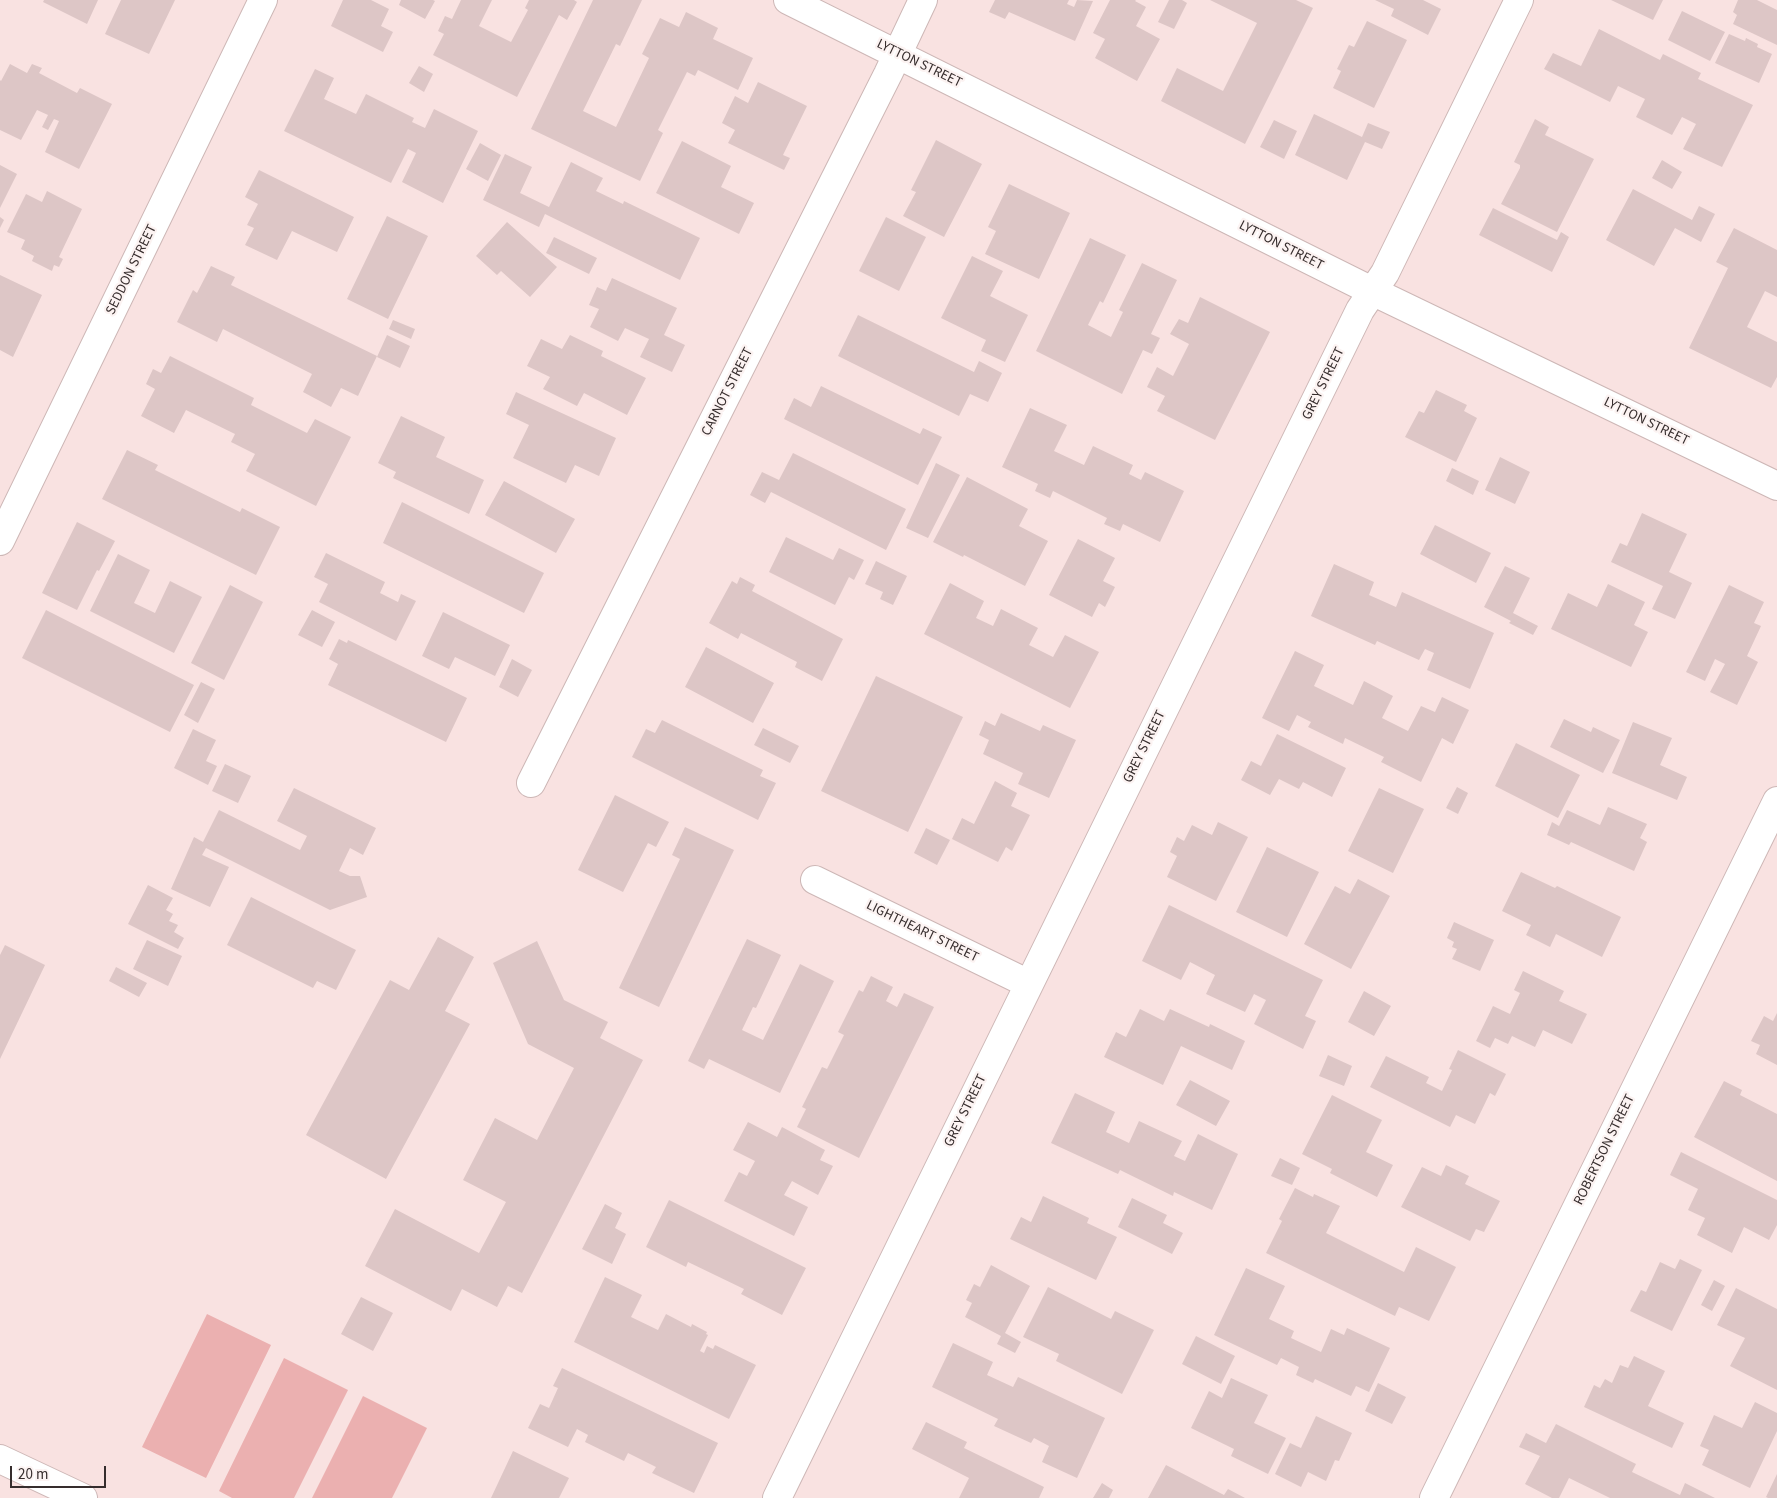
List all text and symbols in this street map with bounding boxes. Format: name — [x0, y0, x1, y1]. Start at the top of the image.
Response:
street label: LYTTON STREET — [874, 36, 964, 92]
street label: LYTTON STREET — [1236, 217, 1326, 275]
street label: SEDDON STREET — [103, 222, 161, 318]
street label: CARNOT STREET — [699, 345, 757, 439]
street label: GREY STREET — [1299, 345, 1349, 423]
street label: LYTTON STREET — [1601, 394, 1691, 450]
street label: GREY STREET — [1120, 708, 1170, 786]
street label: LIGHTHEART STREET — [863, 898, 981, 966]
street label: GREY STREET — [941, 1072, 991, 1150]
street label: ROBERTSON STREET — [1571, 1092, 1639, 1208]
scale bar — [12, 1456, 109, 1488]
text: 20 m — [18, 1464, 48, 1485]

